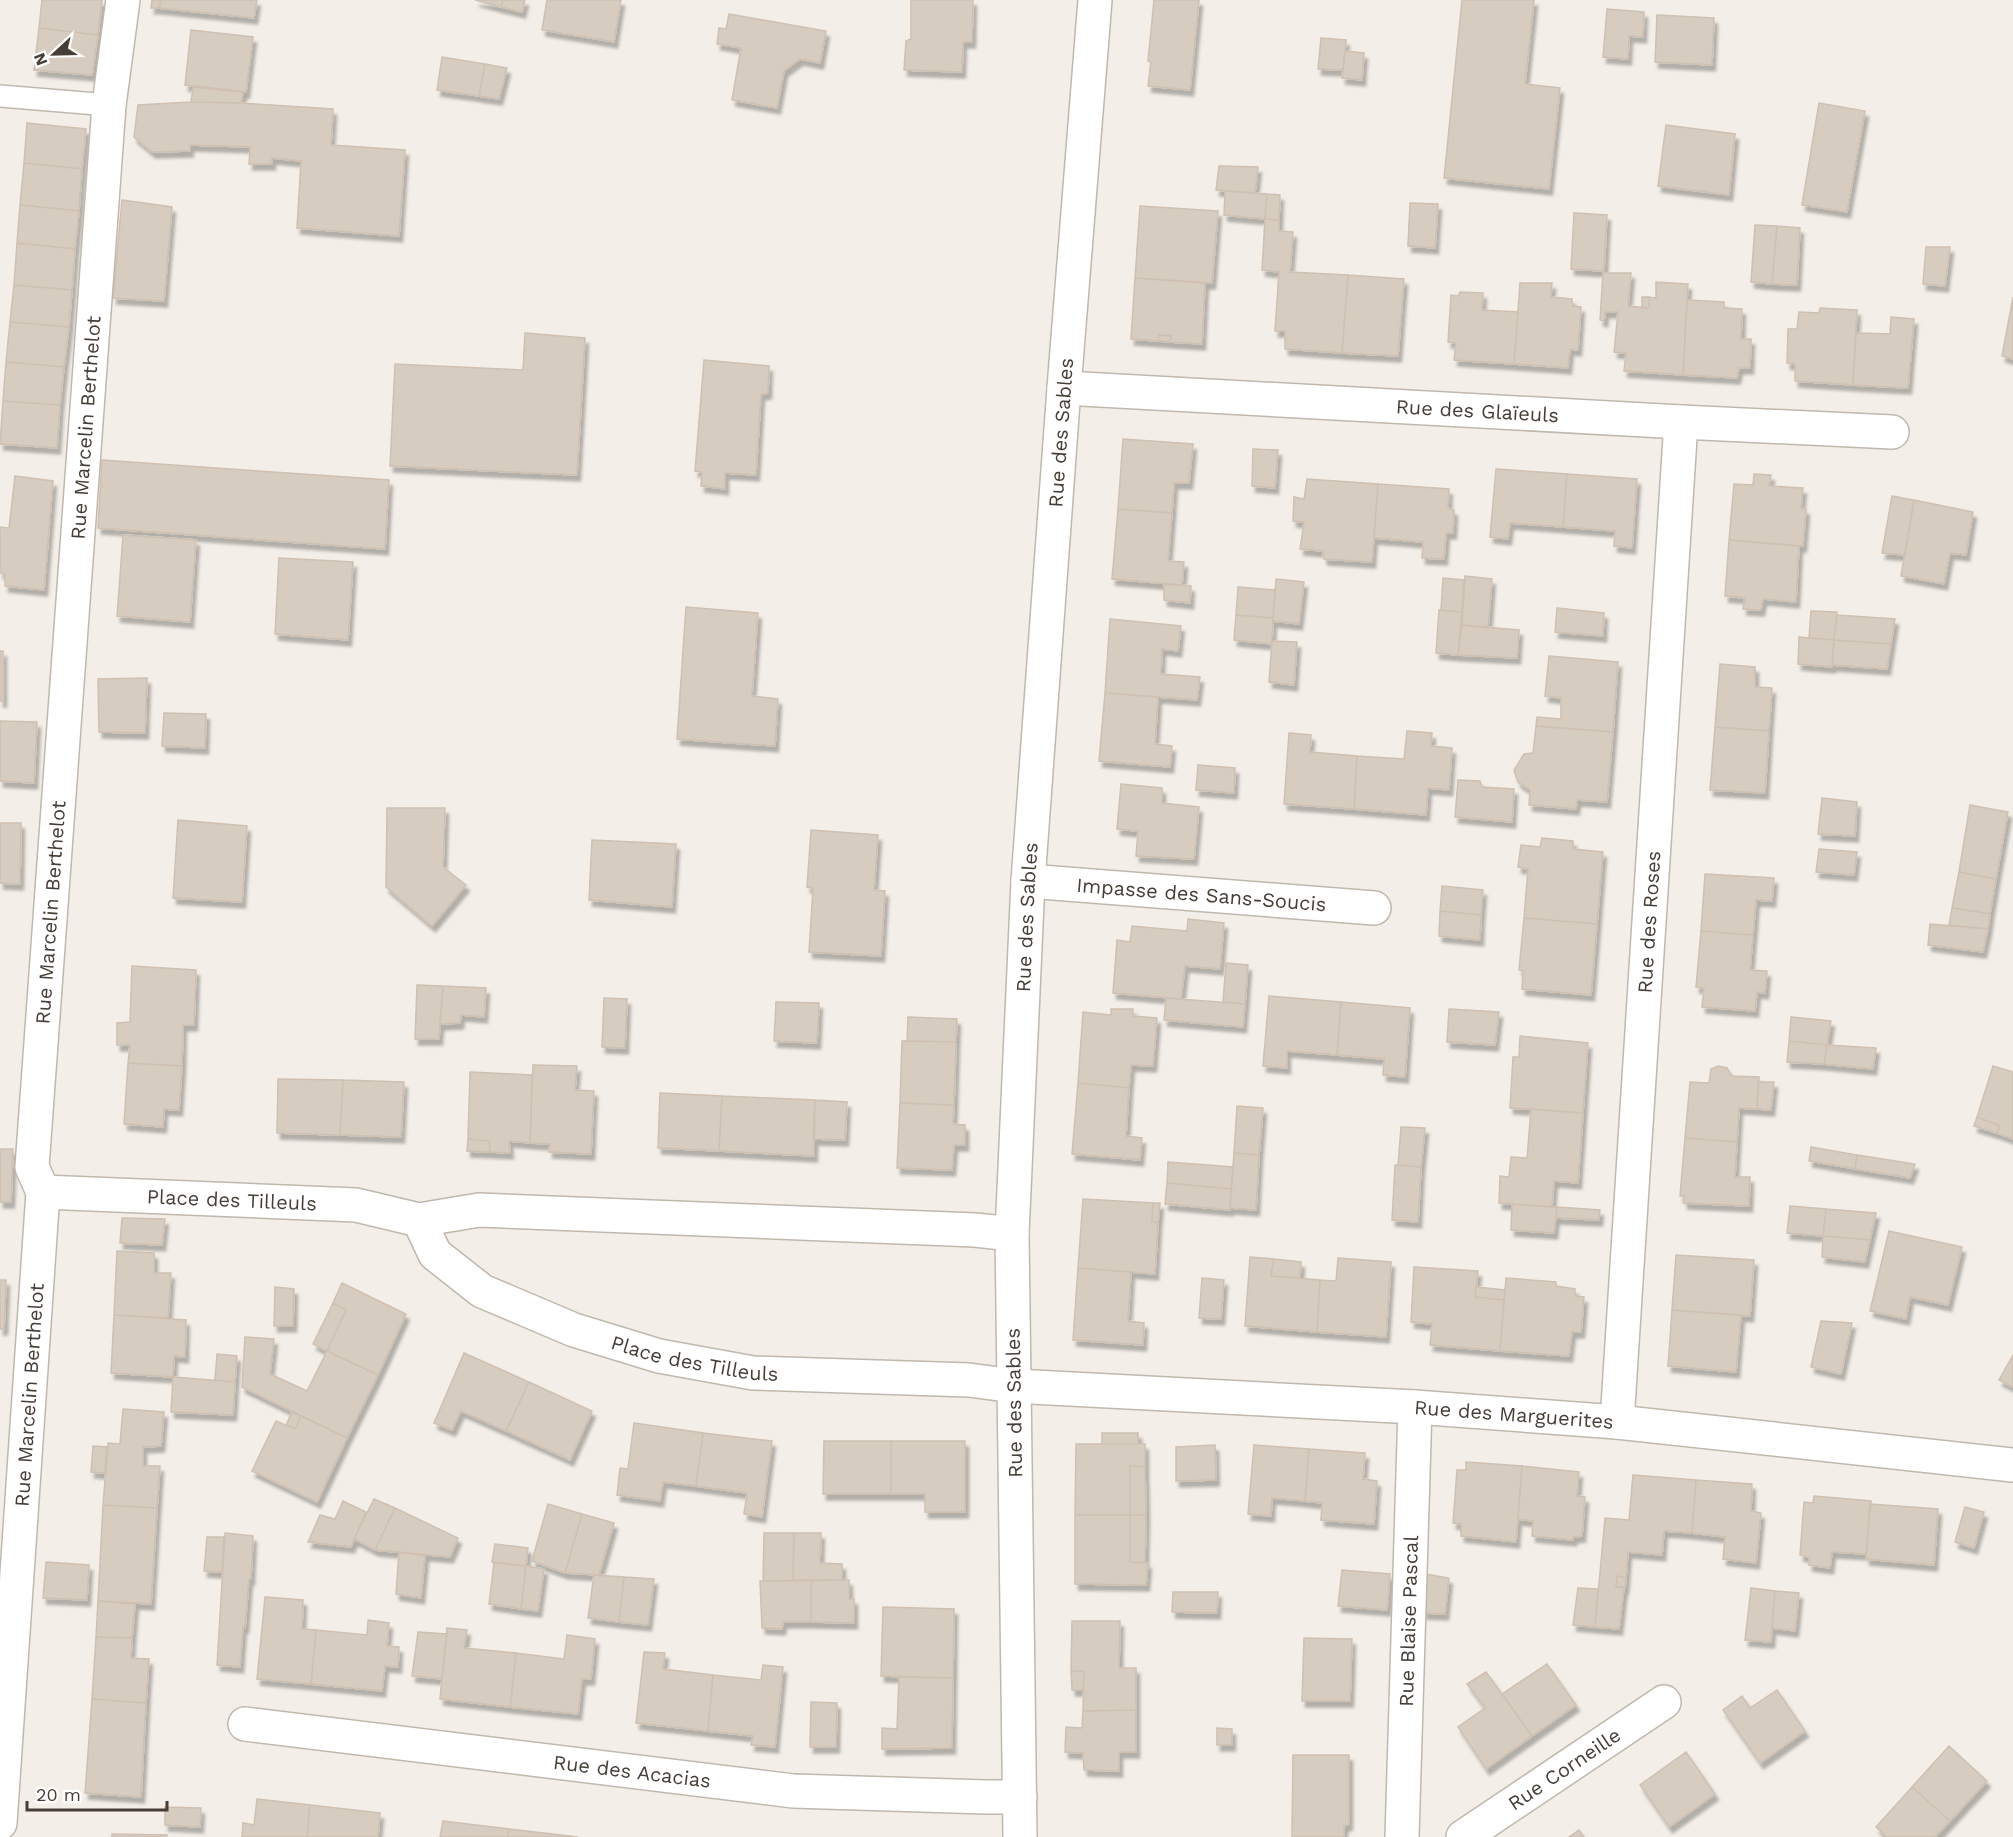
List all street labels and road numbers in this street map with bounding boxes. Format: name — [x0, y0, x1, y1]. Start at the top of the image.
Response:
street label: Rue Marcelin Berthelot — [66, 314, 106, 540]
street label: Rue des Sables — [1043, 357, 1078, 508]
street label: Rue des Glaïeuls — [1395, 394, 1559, 427]
street label: Rue Marcelin Berthelot — [30, 799, 71, 1025]
street label: Rue des Sables — [1011, 842, 1043, 993]
street label: Rue des Roses — [1632, 850, 1666, 994]
street label: Impasse des Sans-Soucis — [1076, 873, 1327, 916]
street label: Place des Tilleuls — [146, 1184, 317, 1215]
street label: Rue Marcelin Berthelot — [10, 1282, 49, 1508]
street label: Rue des Sables — [1001, 1328, 1027, 1478]
street label: Place des Tilleuls — [608, 1330, 779, 1386]
street label: Rue des Marguerites — [1413, 1395, 1614, 1434]
street label: Rue Blaise Pascal — [1394, 1535, 1423, 1707]
street label: Rue Corneille — [1503, 1723, 1625, 1815]
street label: Rue des Acacias — [552, 1750, 712, 1793]

